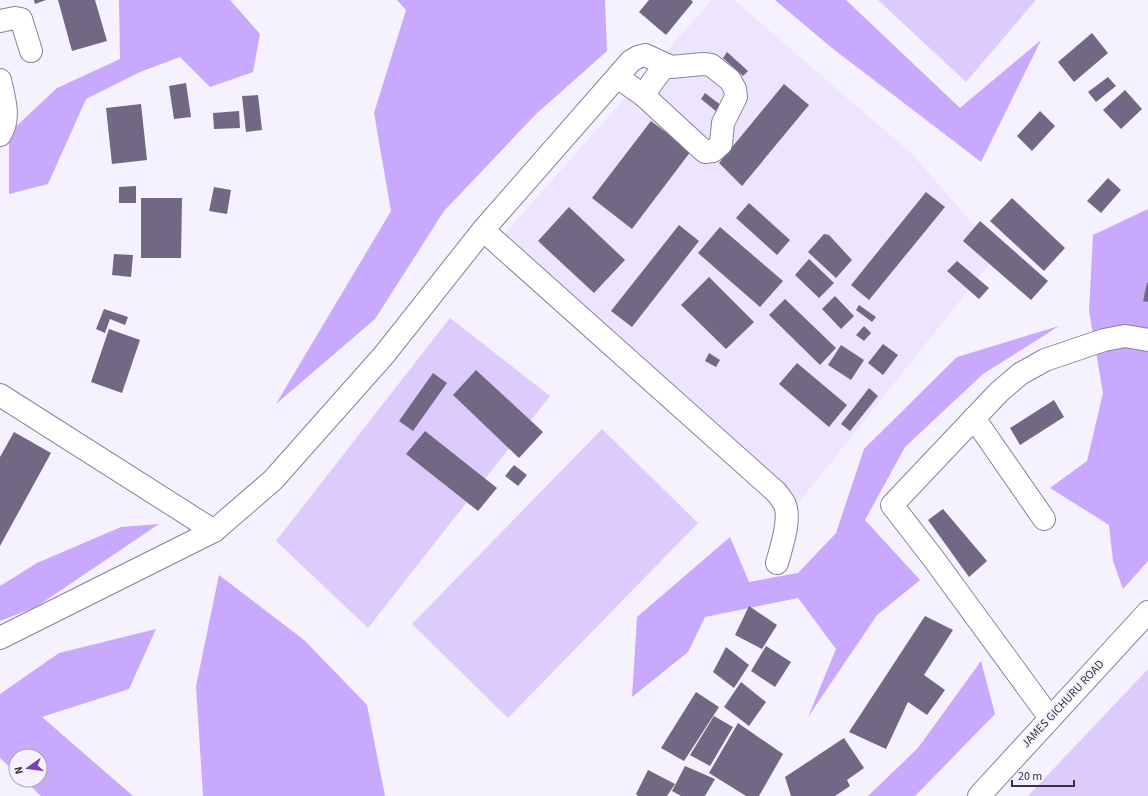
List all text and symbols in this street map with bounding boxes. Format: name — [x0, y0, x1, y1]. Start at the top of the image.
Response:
street label: JAMES GICHURU ROAD — [1018, 656, 1108, 752]
north arrow — [8, 748, 48, 788]
scale bar — [1012, 762, 1074, 788]
text: N — [11, 765, 27, 776]
text: 20 m — [1018, 768, 1042, 785]

